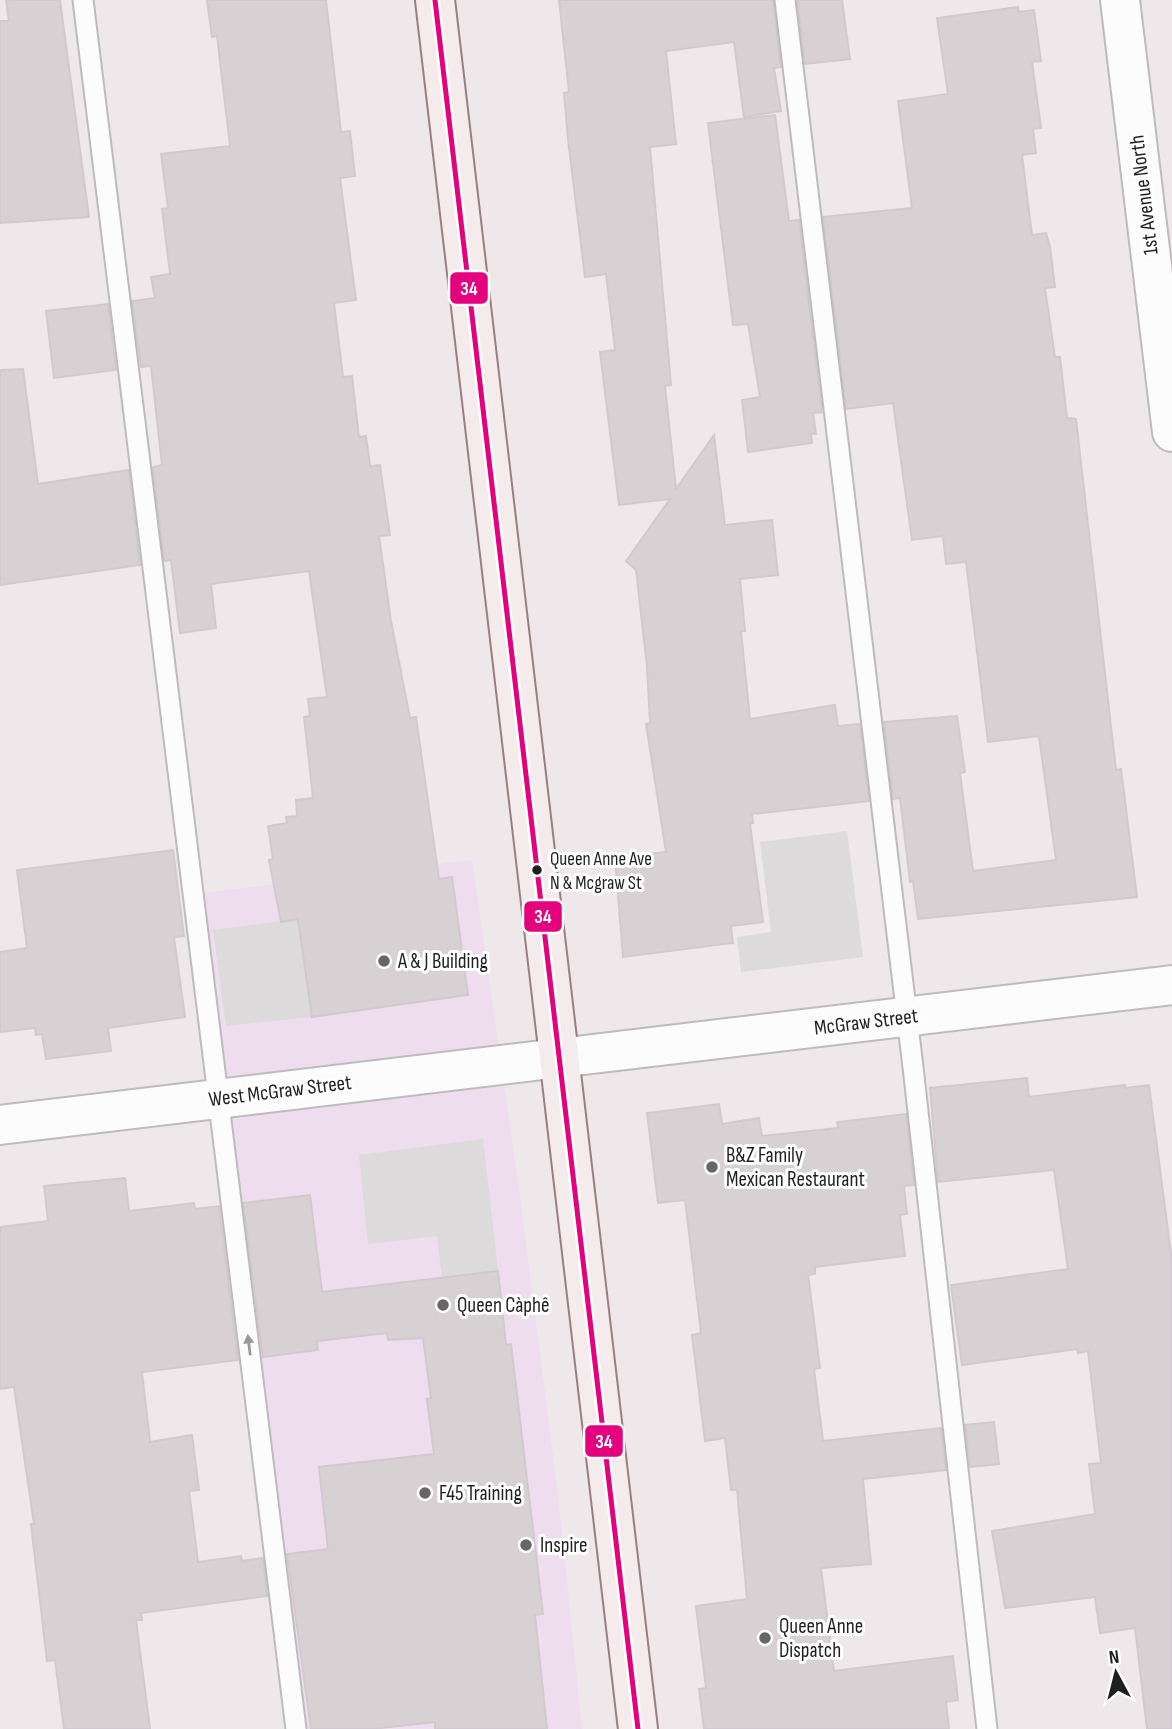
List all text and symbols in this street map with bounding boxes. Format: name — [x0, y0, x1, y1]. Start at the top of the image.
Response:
street label: 1st Avenue North — [1124, 134, 1164, 256]
line badge: 34 — [449, 271, 489, 305]
text: 34 — [460, 278, 478, 301]
place label: Queen Anne Ave N & Mcgraw St — [550, 848, 652, 895]
marker: Queen Anne Ave N & Mcgraw St — [530, 863, 544, 877]
line badge: 34 — [523, 900, 563, 933]
text: 34 — [534, 906, 552, 929]
place label: A & J Building — [397, 949, 488, 974]
marker: A & J Building — [376, 953, 392, 969]
street label: McGraw Street — [813, 1003, 919, 1041]
street label: West McGraw Street — [207, 1070, 353, 1112]
place label: B&Z Family Mexican Restaurant — [726, 1143, 865, 1192]
marker: B&Z Family Mexican Restaurant — [704, 1159, 720, 1175]
place label: Queen Càphê — [457, 1293, 549, 1318]
marker: Queen Càphê — [435, 1297, 451, 1313]
one-way arrow — [244, 1334, 255, 1356]
line badge: 34 — [584, 1424, 624, 1458]
text: 34 — [595, 1431, 613, 1454]
place label: F45 Training — [439, 1481, 522, 1506]
marker: F45 Training — [417, 1485, 433, 1501]
place label: Inspire — [540, 1533, 588, 1558]
marker: Inspire — [518, 1537, 534, 1553]
place label: Queen Anne Dispatch — [779, 1614, 863, 1663]
marker: Queen Anne Dispatch — [757, 1630, 773, 1646]
north arrow — [1081, 1638, 1151, 1708]
text: N — [1108, 1646, 1121, 1670]

